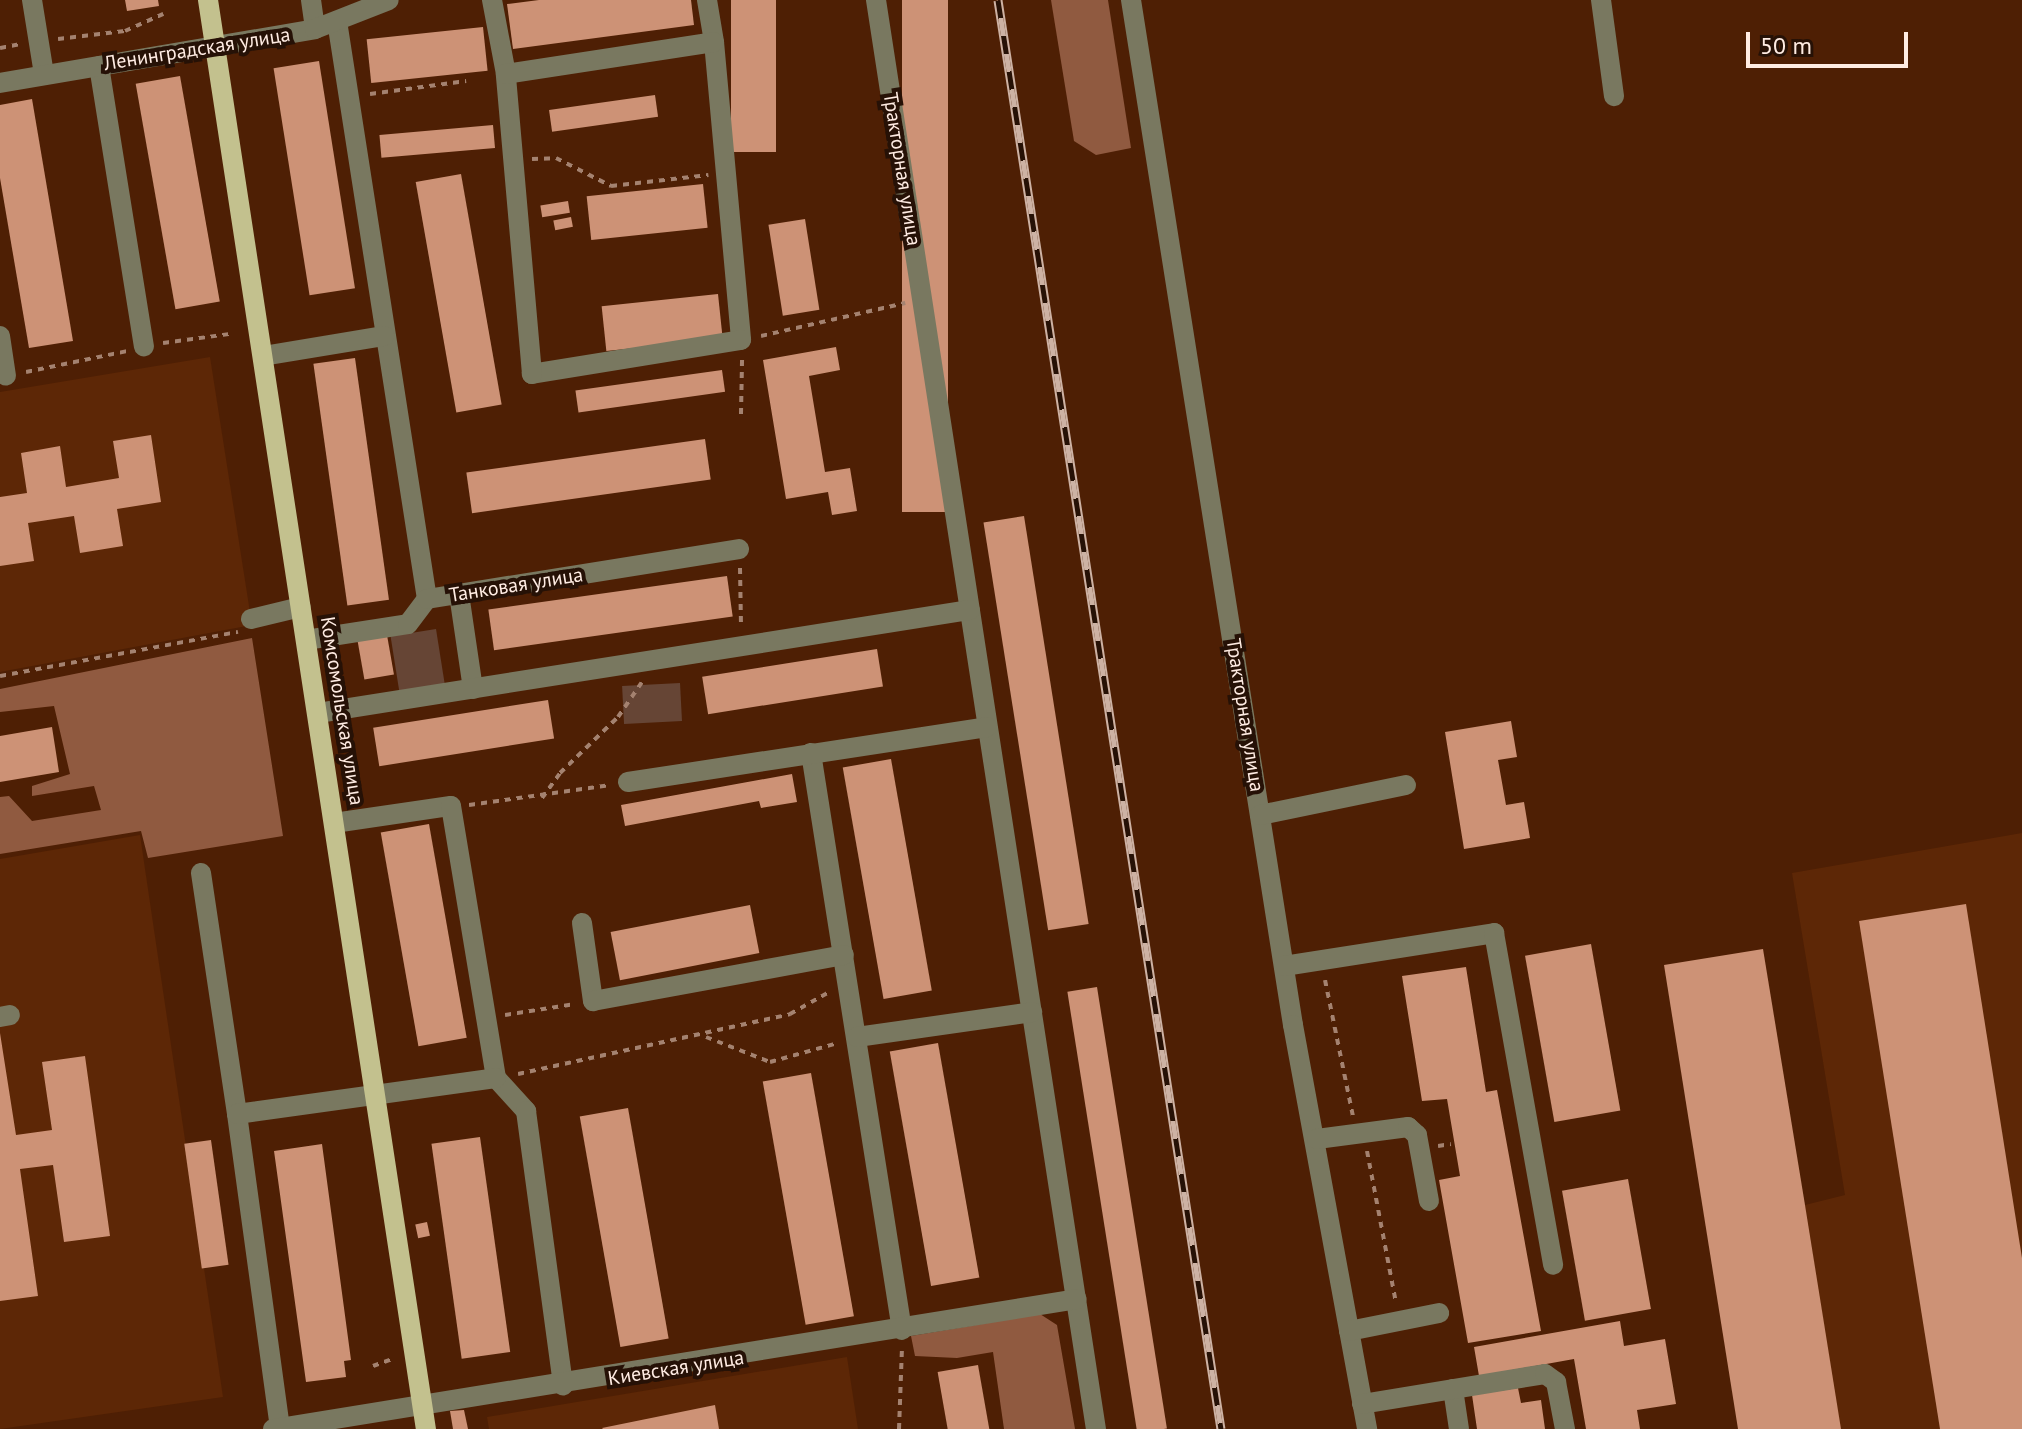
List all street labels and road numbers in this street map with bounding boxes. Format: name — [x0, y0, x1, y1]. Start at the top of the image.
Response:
street label: Ленинградская улица — [102, 22, 292, 76]
street label: Тракторная улица — [878, 91, 926, 247]
street label: Танковая улица — [447, 563, 585, 607]
street label: Комсомольская улица — [315, 615, 369, 807]
street label: Тракторная улица — [1221, 637, 1269, 793]
street label: Киевская улица — [606, 1345, 746, 1391]

